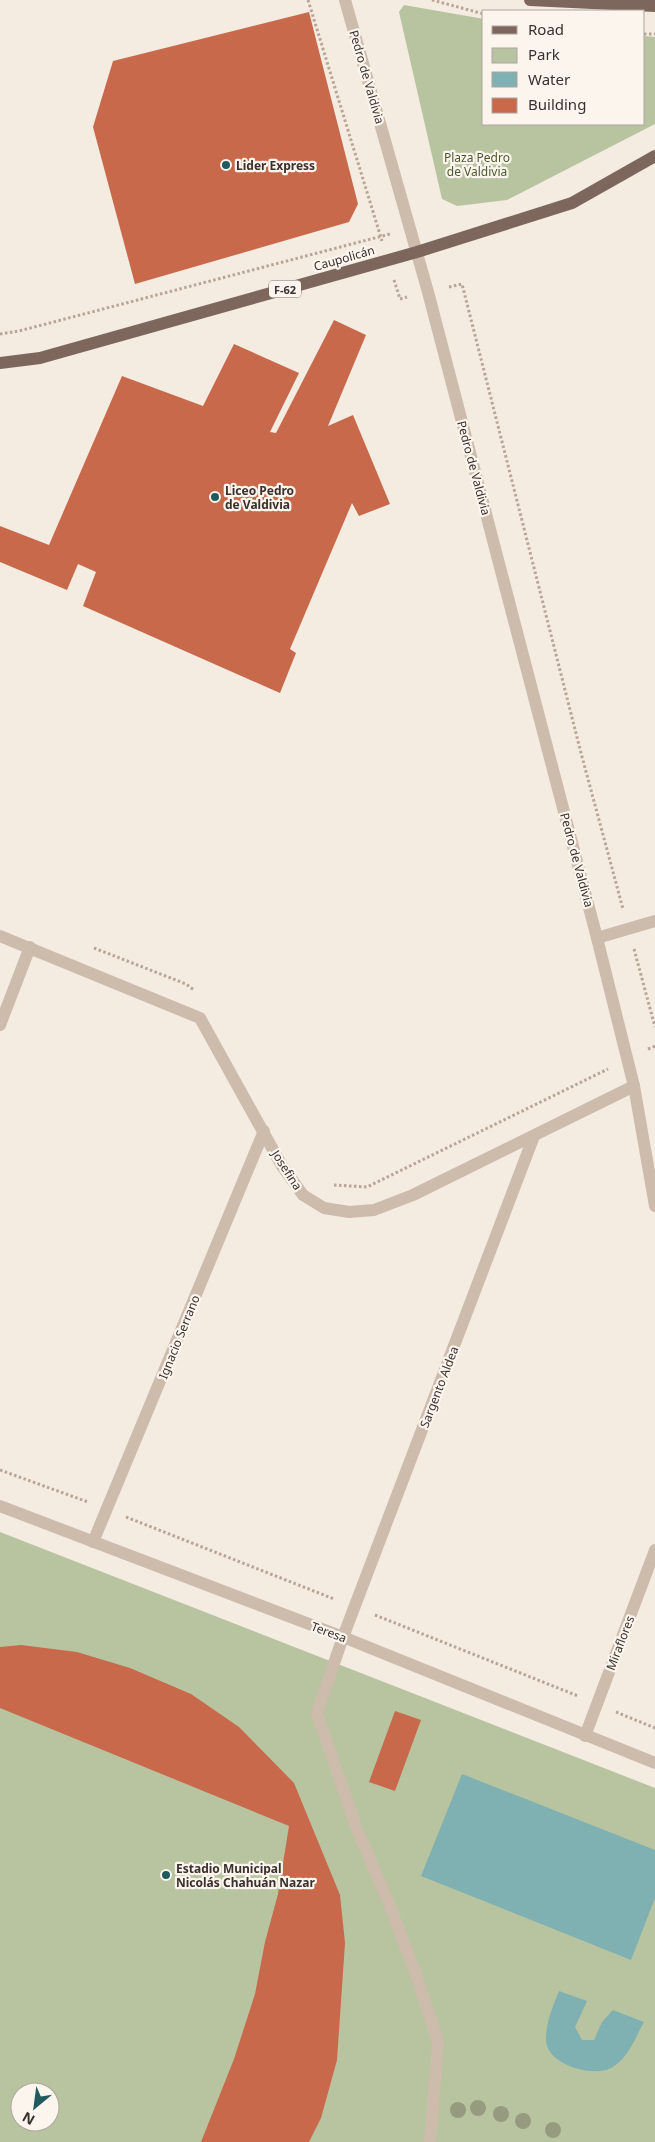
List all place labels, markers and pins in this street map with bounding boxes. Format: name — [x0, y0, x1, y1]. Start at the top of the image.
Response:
place label: Lider Express — [236, 157, 315, 174]
marker: Lider Express — [220, 159, 232, 171]
place label: Liceo Pedro de Valdivia — [225, 482, 294, 513]
marker: Liceo Pedro de Valdivia — [209, 491, 221, 503]
place label: Estadio Municipal Nicolás Chahuán Nazar — [176, 1860, 315, 1891]
marker: Estadio Municipal Nicolás Chahuán Nazar — [160, 1869, 172, 1881]

